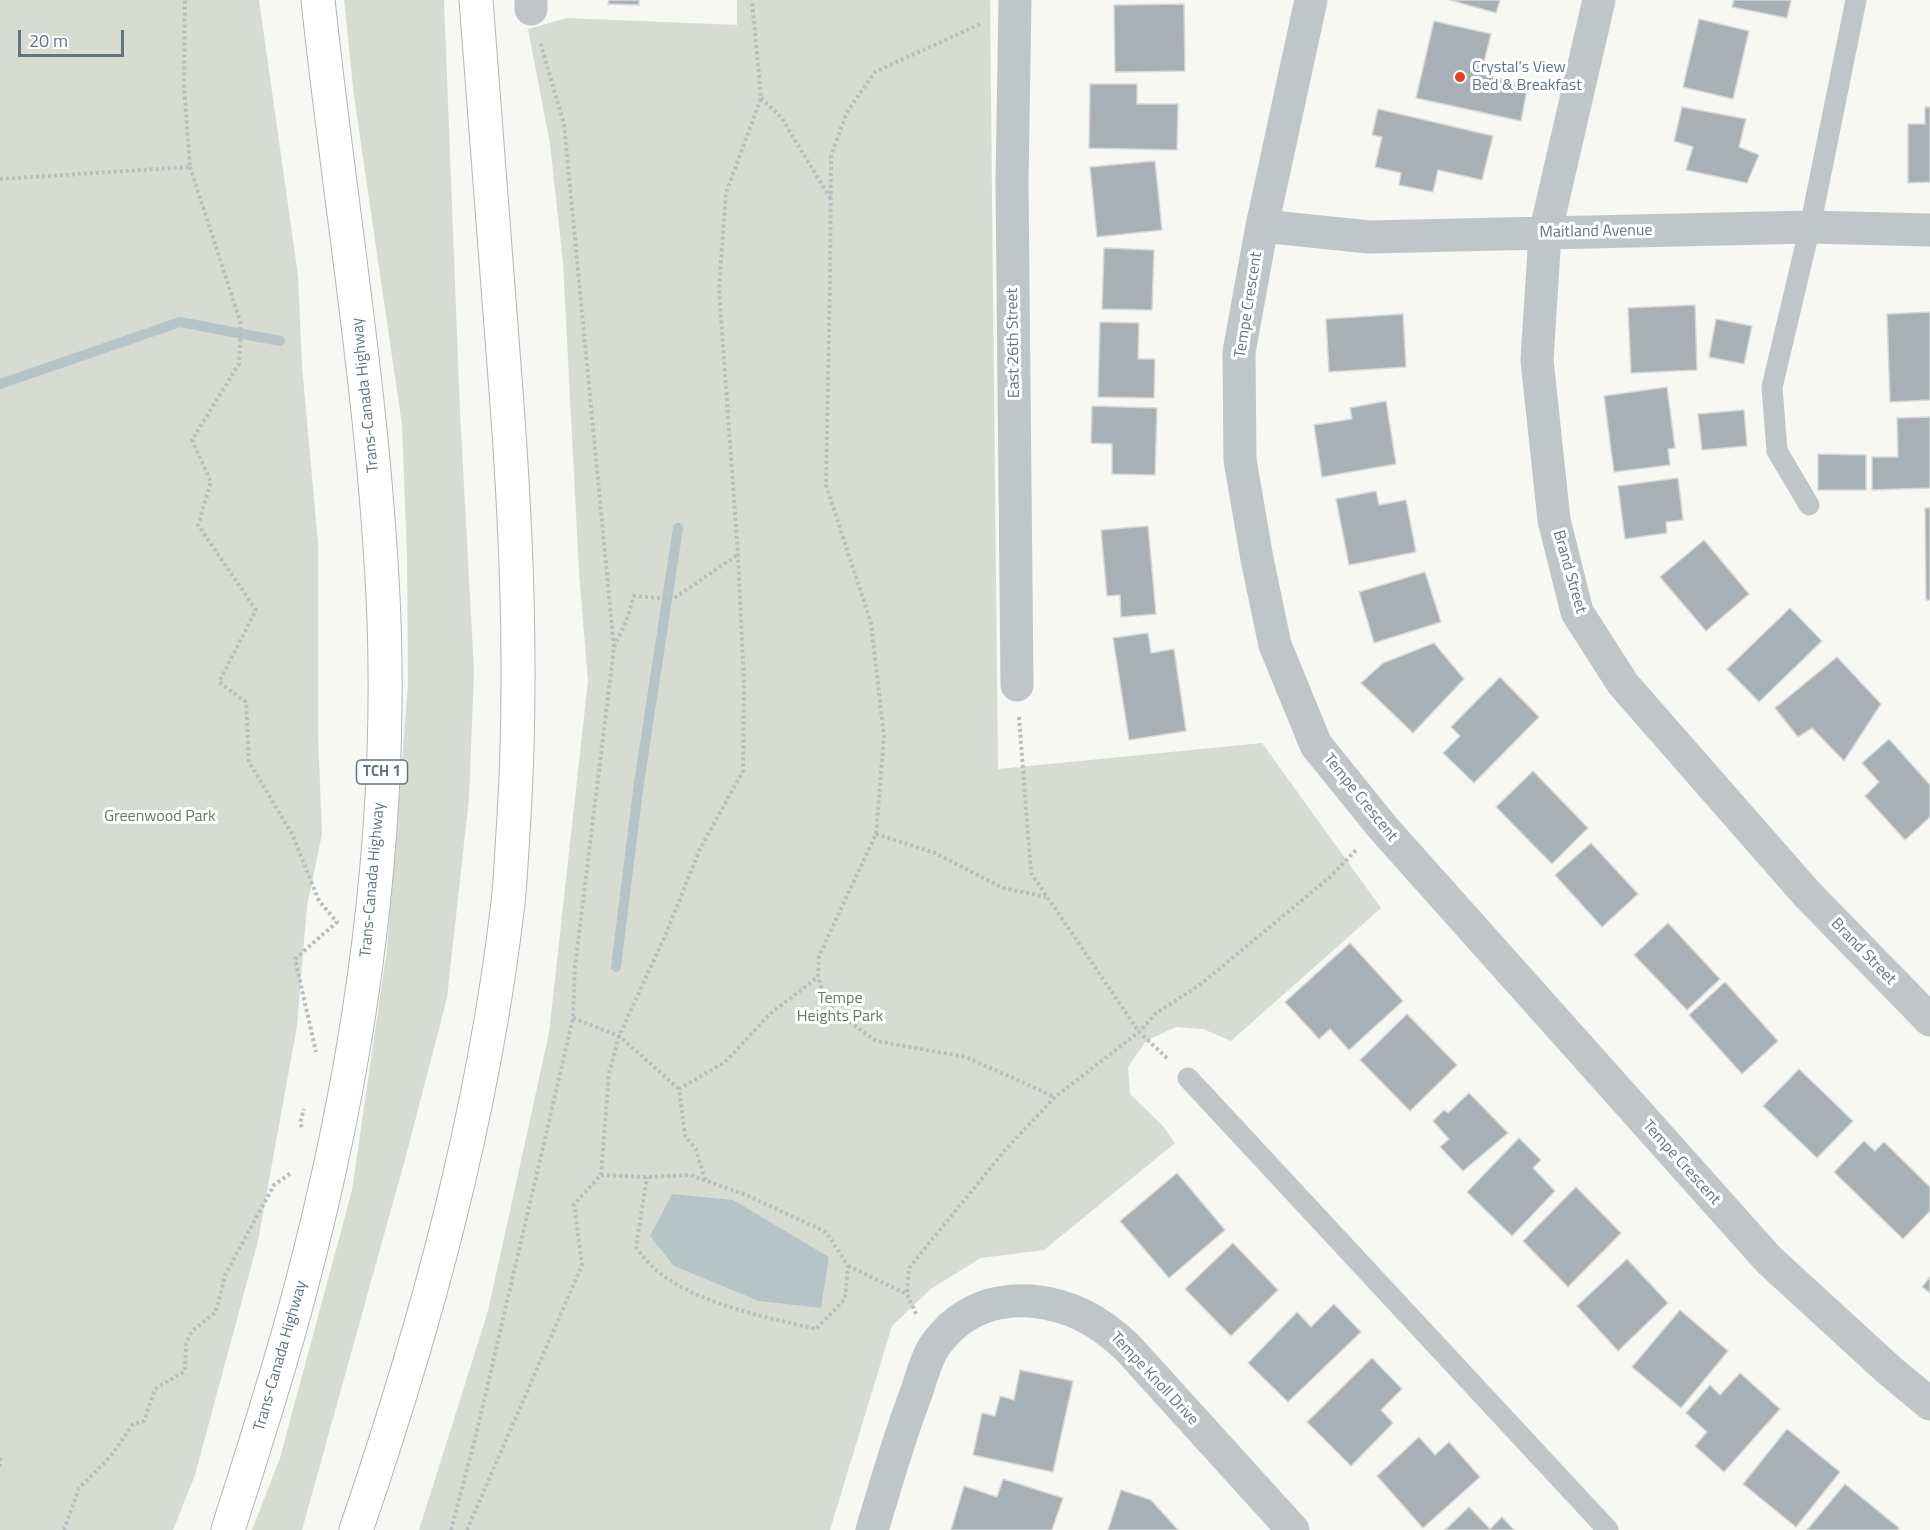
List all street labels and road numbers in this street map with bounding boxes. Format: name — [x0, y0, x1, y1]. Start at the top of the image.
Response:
street label: Maitland Avenue — [1539, 221, 1653, 243]
street label: Tempe Crescent — [1231, 251, 1267, 359]
street label: East 26th Street — [1003, 288, 1025, 398]
street label: Trans-Canada Highway — [348, 317, 384, 473]
street label: Brand Street — [1548, 528, 1590, 616]
street label: Tempe Crescent — [1319, 750, 1401, 846]
road number: TCH 1 — [356, 760, 407, 784]
street label: Trans-Canada Highway — [357, 802, 389, 958]
street label: Brand Street — [1826, 915, 1900, 989]
street label: Tempe Crescent — [1638, 1117, 1724, 1209]
street label: Trans-Canada Highway — [250, 1279, 312, 1433]
street label: Tempe Knoll Drive — [1106, 1328, 1202, 1430]

